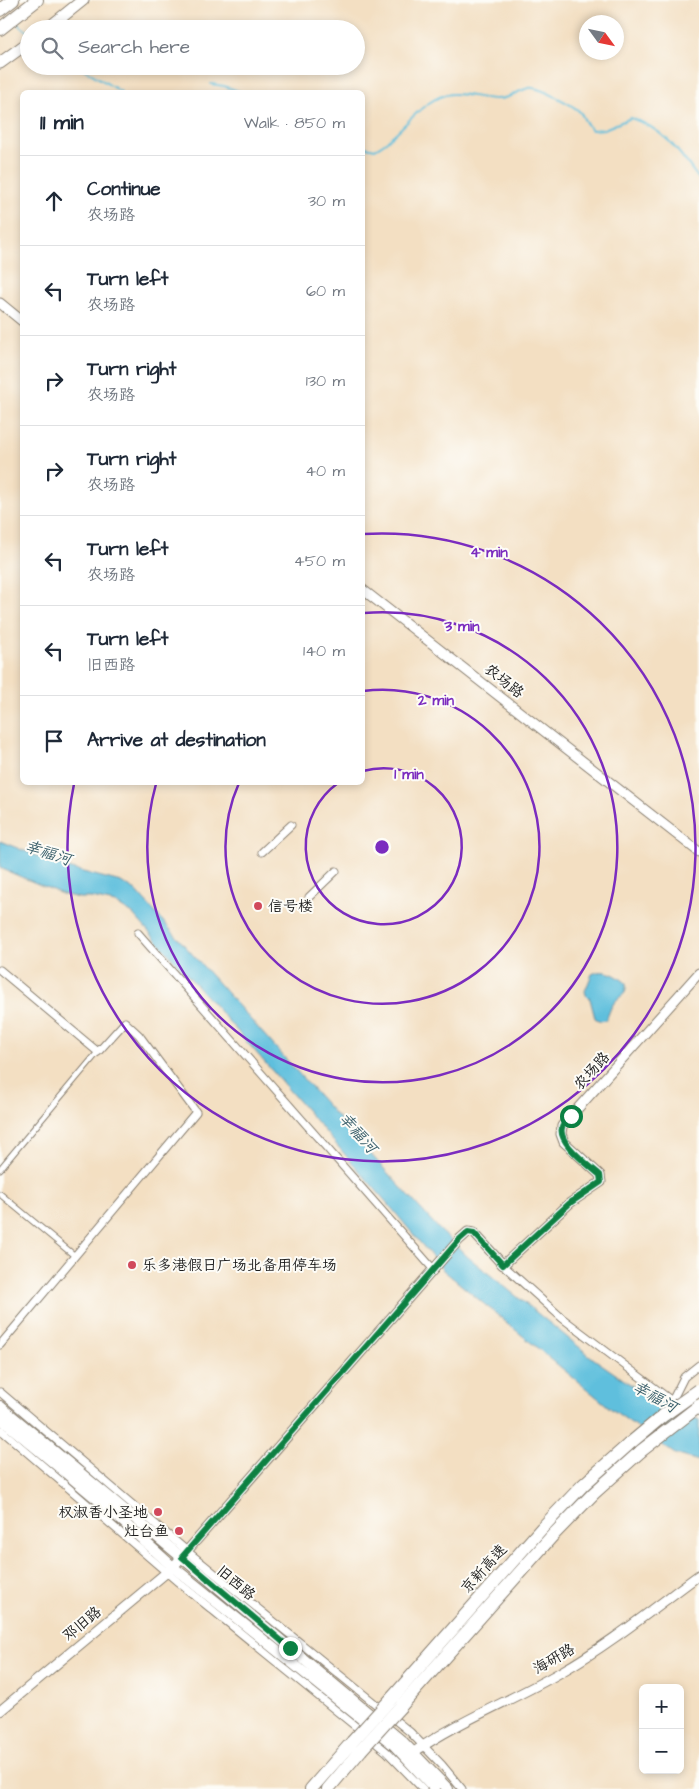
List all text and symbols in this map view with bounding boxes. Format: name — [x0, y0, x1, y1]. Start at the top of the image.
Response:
north arrow — [579, 15, 624, 60]
search box — [20, 20, 365, 75]
icon: search — [38, 34, 66, 62]
text: Search here — [78, 34, 190, 61]
text: 11 min — [40, 108, 84, 137]
text: Walk · 850 m — [244, 112, 345, 134]
text: Continue — [87, 176, 161, 203]
icon: ahead — [40, 187, 68, 215]
text: 30 m — [308, 190, 345, 212]
text: 农场路 — [87, 204, 135, 226]
text: Turn left — [87, 266, 168, 293]
icon: left — [40, 277, 68, 305]
text: 60 m — [306, 280, 345, 302]
text: 农场路 — [87, 294, 135, 316]
text: Turn right — [87, 356, 176, 383]
icon: right — [40, 367, 68, 395]
text: 130 m — [306, 370, 345, 392]
text: 农场路 — [87, 384, 135, 406]
text: Turn right — [87, 446, 176, 473]
icon: right — [40, 457, 68, 485]
text: 40 m — [305, 460, 345, 482]
text: 农场路 — [87, 474, 135, 496]
text: Turn left — [87, 536, 168, 563]
text: 4 min — [470, 542, 508, 563]
icon: left — [40, 547, 68, 575]
text: 450 m — [294, 550, 345, 572]
text: 农场路 — [87, 564, 135, 586]
text: 3 min — [443, 616, 480, 637]
text: Turn left — [87, 626, 168, 653]
icon: left — [40, 637, 68, 665]
text: 140 m — [303, 640, 345, 662]
text: 旧西路 — [87, 654, 135, 676]
street label: 农场路 — [480, 659, 528, 703]
text: 2 min — [417, 690, 455, 711]
icon: arrive — [40, 727, 68, 755]
text: Arrive at destination — [87, 727, 266, 754]
text: 1 min — [394, 764, 424, 785]
water label: 幸福河 — [22, 835, 77, 872]
centre of rings — [373, 838, 391, 856]
place label: 信号楼 — [268, 896, 313, 917]
marker: 信号楼 — [252, 900, 264, 912]
street label: 农场路 — [569, 1047, 615, 1095]
route start — [560, 1105, 583, 1128]
water label: 幸福河 — [334, 1108, 384, 1161]
place label: 乐多港假日广场北备用停车场 — [142, 1255, 337, 1276]
marker: 乐多港假日广场北备用停车场 — [126, 1259, 138, 1271]
water label: 幸福河 — [629, 1376, 684, 1420]
place label: 权淑香小圣地 — [58, 1502, 148, 1523]
marker: 权淑香小圣地 — [152, 1506, 164, 1518]
place label: 灶台鱼 — [124, 1521, 169, 1542]
marker: 灶台鱼 — [173, 1525, 185, 1537]
street label: 京新高速 — [456, 1540, 512, 1598]
street label: 旧西路 — [212, 1560, 260, 1606]
street label: 邓旧路 — [58, 1601, 106, 1647]
route end — [279, 1637, 302, 1660]
street label: 海研路 — [529, 1639, 579, 1679]
map controls — [639, 1684, 684, 1774]
button: + — [639, 1684, 684, 1729]
button: − — [639, 1729, 684, 1774]

